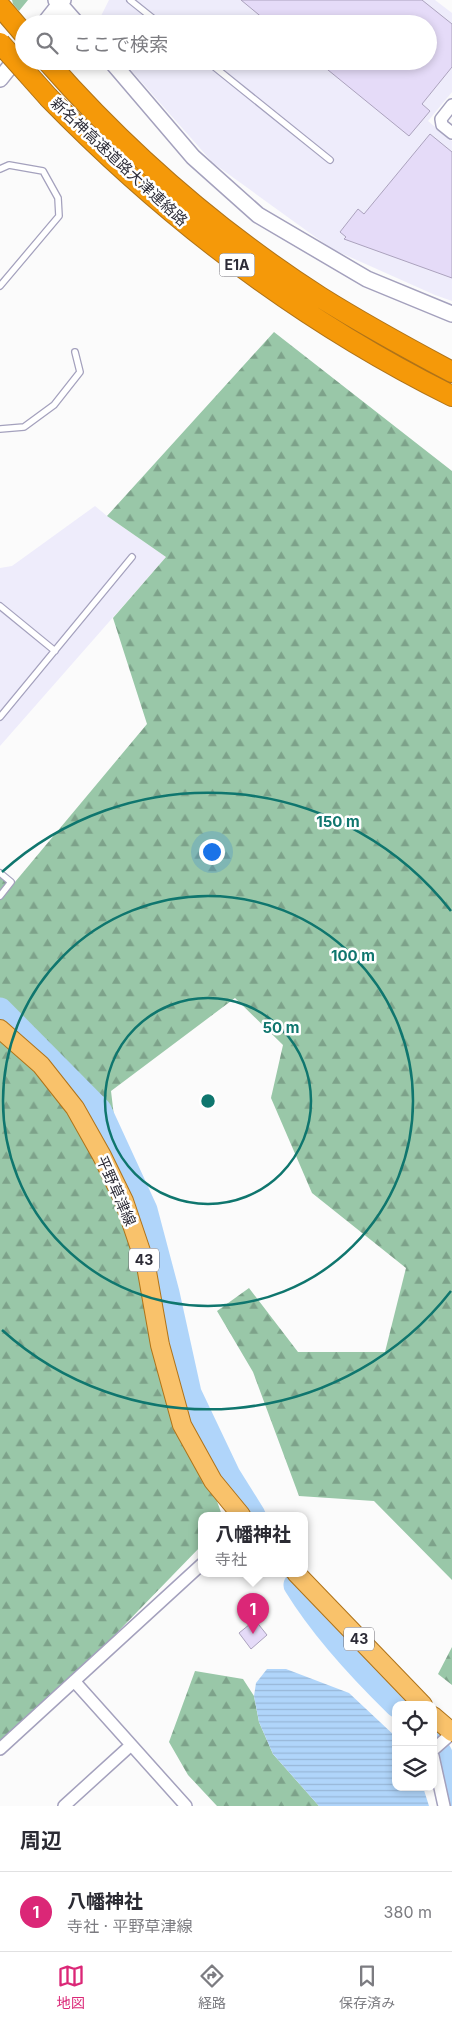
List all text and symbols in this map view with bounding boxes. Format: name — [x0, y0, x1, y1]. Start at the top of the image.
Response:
search box — [15, 15, 437, 70]
icon: search — [33, 29, 61, 57]
text: ここで検索 — [73, 33, 168, 56]
street label: 新名神高速道路大津連絡路 — [47, 93, 192, 230]
road number: E1A — [220, 254, 254, 276]
text: 150 m — [316, 812, 360, 831]
your location — [199, 839, 225, 865]
text: 100 m — [331, 946, 375, 965]
text: 50 m — [263, 1018, 299, 1037]
centre of rings — [199, 1092, 217, 1110]
street label: 平野草津線 — [93, 1153, 140, 1229]
road number: 43 — [129, 1248, 159, 1272]
popup — [198, 1512, 308, 1577]
text: 八幡神社 — [215, 1523, 291, 1546]
text: 寺社 — [215, 1549, 247, 1569]
pin: 1 — [237, 1593, 269, 1634]
road number: 43 — [344, 1628, 374, 1650]
map controls — [392, 1701, 437, 1791]
button: locate — [392, 1701, 437, 1746]
button: layers — [392, 1746, 437, 1791]
text: 周辺 — [20, 1828, 62, 1853]
text: 八幡神社 — [67, 1890, 143, 1913]
text: 1 — [33, 1902, 39, 1922]
text: 380 m — [384, 1902, 432, 1922]
text: 寺社 · 平野草津線 — [67, 1916, 193, 1936]
tab: 地図 — [57, 1962, 85, 2012]
tab: 経路 — [198, 1962, 226, 2012]
tab: 保存済み — [339, 1962, 395, 2012]

